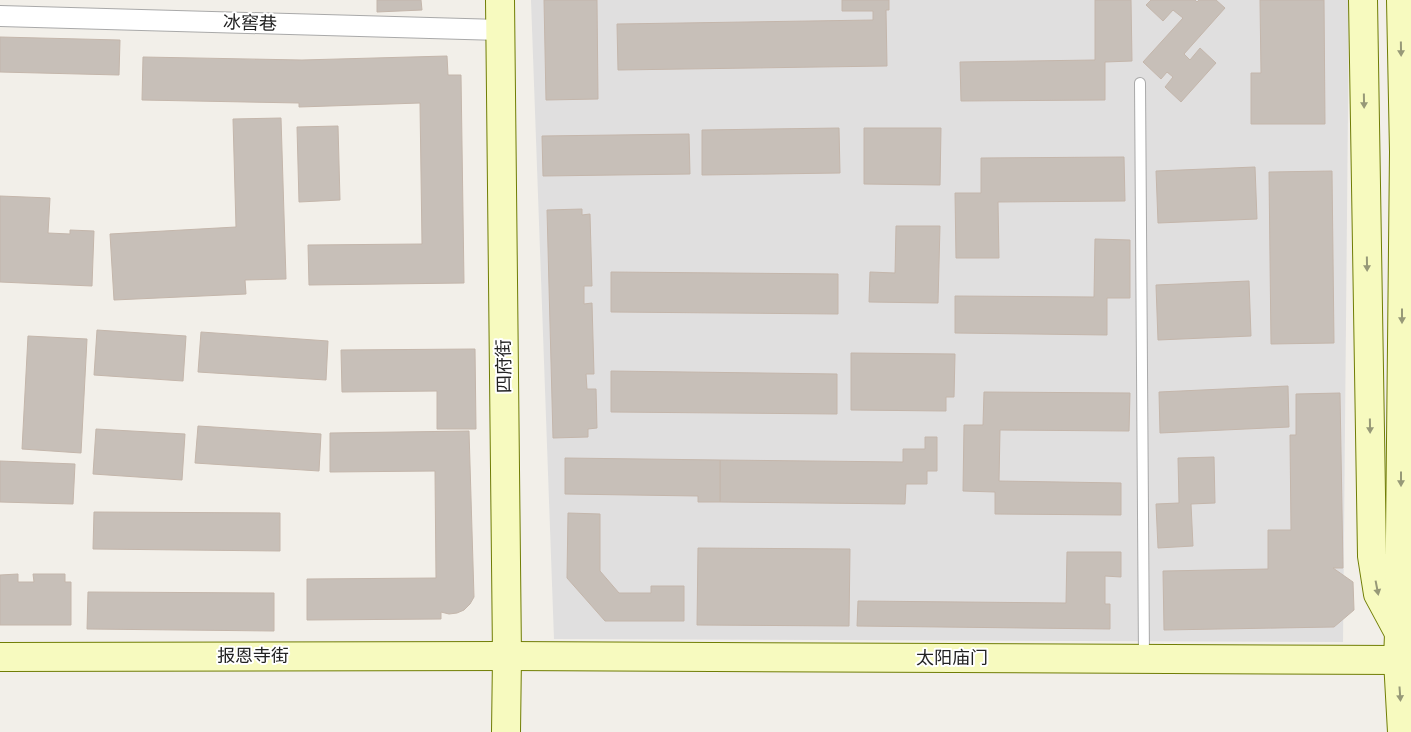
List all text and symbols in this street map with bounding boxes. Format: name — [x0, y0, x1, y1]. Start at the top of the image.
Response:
street label: 冰窖巷 — [223, 10, 277, 35]
one-way arrow — [1398, 41, 1406, 57]
one-way arrow — [1360, 93, 1368, 109]
one-way arrow — [1363, 256, 1371, 272]
one-way arrow — [1398, 308, 1406, 324]
street label: 四府街 — [492, 339, 515, 393]
one-way arrow — [1366, 418, 1374, 434]
one-way arrow — [1397, 471, 1405, 487]
one-way arrow — [1374, 581, 1382, 597]
street label: 报恩寺街 — [217, 644, 289, 667]
street label: 太阳庙门 — [916, 646, 988, 669]
one-way arrow — [1396, 686, 1404, 702]

